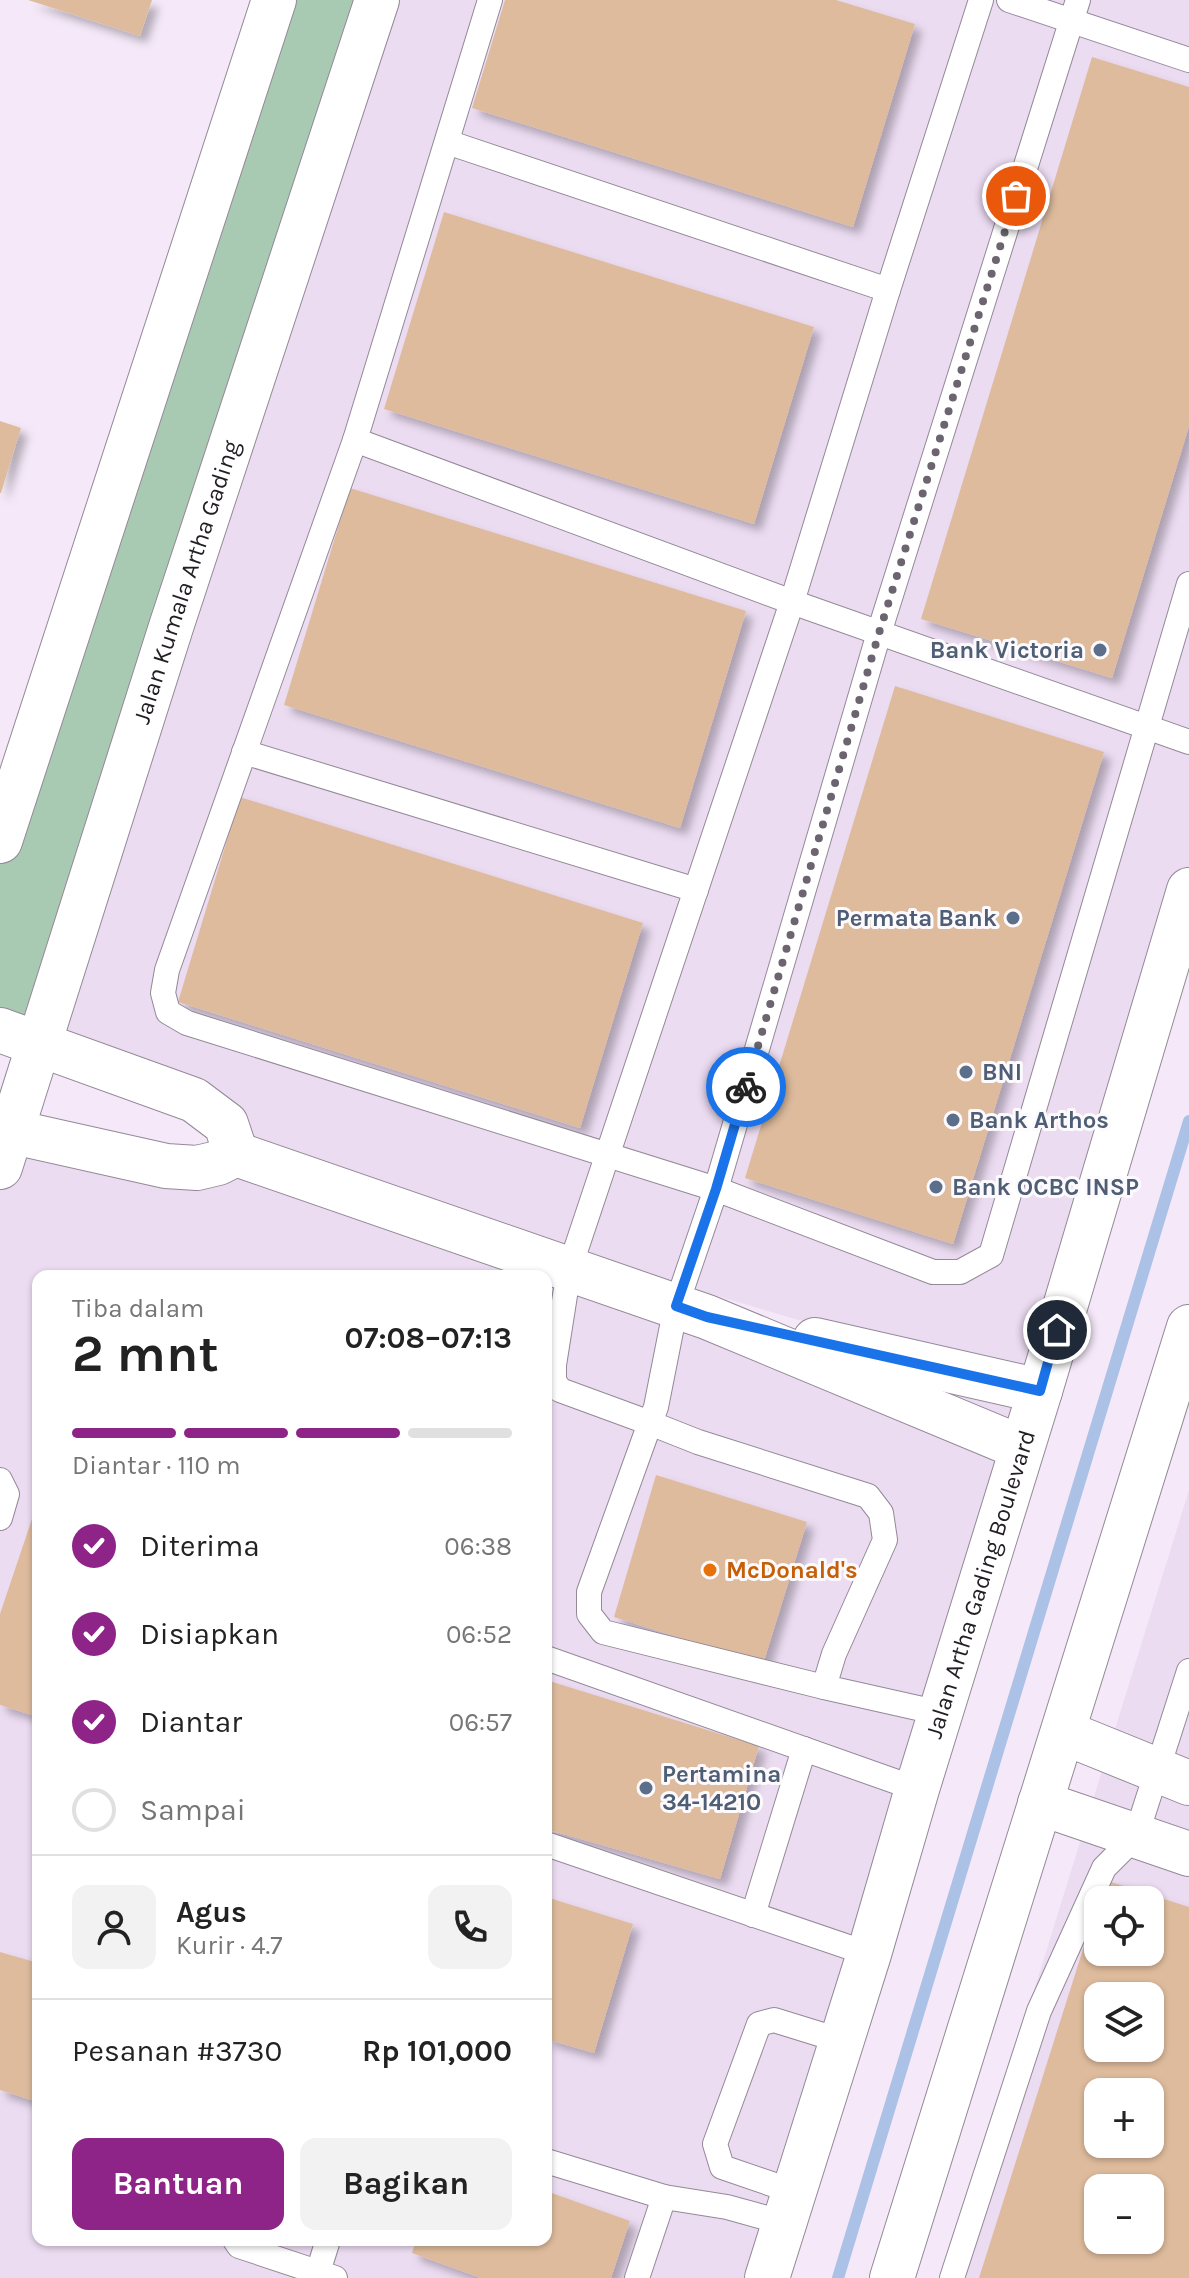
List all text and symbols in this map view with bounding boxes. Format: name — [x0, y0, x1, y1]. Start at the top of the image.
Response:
pin — [982, 162, 1050, 230]
icon: bag — [994, 174, 1038, 218]
street label: Jalan Kumala Artha Gading — [127, 436, 246, 727]
place label: Bank Victoria — [930, 636, 1084, 664]
marker: Bank Victoria — [1091, 641, 1109, 659]
place label: Permata Bank — [836, 904, 997, 932]
marker: Permata Bank — [1004, 909, 1022, 927]
courier — [706, 1047, 786, 1127]
place label: BNI — [982, 1058, 1022, 1086]
marker: BNI — [957, 1063, 975, 1081]
icon: bike — [724, 1065, 768, 1109]
place label: Bank Arthos — [969, 1106, 1109, 1134]
marker: Bank Arthos — [944, 1111, 962, 1129]
place label: Bank OCBC INSP — [952, 1173, 1139, 1201]
marker: Bank OCBC INSP — [927, 1178, 945, 1196]
text: Tiba dalam — [72, 1293, 204, 1324]
pin — [1023, 1296, 1091, 1364]
icon: home — [1035, 1308, 1079, 1352]
text: 07:08–07:13 — [345, 1320, 512, 1356]
text: 2 mnt — [72, 1323, 219, 1384]
street label: Jalan Artha Gading Boulevard — [919, 1426, 1041, 1742]
text: Diantar · 110 m — [72, 1450, 241, 1481]
icon: check — [72, 1524, 116, 1568]
text: Diterima — [140, 1528, 260, 1564]
text: 06:38 — [444, 1531, 512, 1562]
place label: McDonald's — [726, 1556, 858, 1584]
marker: McDonald's — [701, 1561, 719, 1579]
icon: check — [72, 1612, 116, 1656]
text: Disiapkan — [140, 1616, 279, 1652]
text: 06:52 — [446, 1619, 512, 1650]
icon: check — [72, 1700, 116, 1744]
text: Diantar — [140, 1704, 242, 1740]
text: 06:57 — [449, 1707, 512, 1738]
place label: Pertamina 34-14210 — [662, 1760, 781, 1816]
marker: Pertamina 34-14210 — [637, 1779, 655, 1797]
text: Sampai — [140, 1792, 246, 1828]
button: person — [72, 1885, 156, 1969]
button: phone — [428, 1885, 512, 1969]
map controls — [1084, 1886, 1164, 2254]
button: locate — [1084, 1886, 1164, 1966]
text: Agus — [176, 1894, 247, 1930]
text: Kurir · 4.7 — [176, 1930, 282, 1961]
button: layers — [1084, 1982, 1164, 2062]
text: Pesanan #3730 — [72, 2033, 282, 2069]
text: Rp 101,000 — [362, 2033, 512, 2069]
button: + — [1084, 2078, 1164, 2158]
button: Bantuan — [72, 2138, 284, 2230]
button: Bagikan — [300, 2138, 512, 2230]
button: − — [1084, 2174, 1164, 2254]

